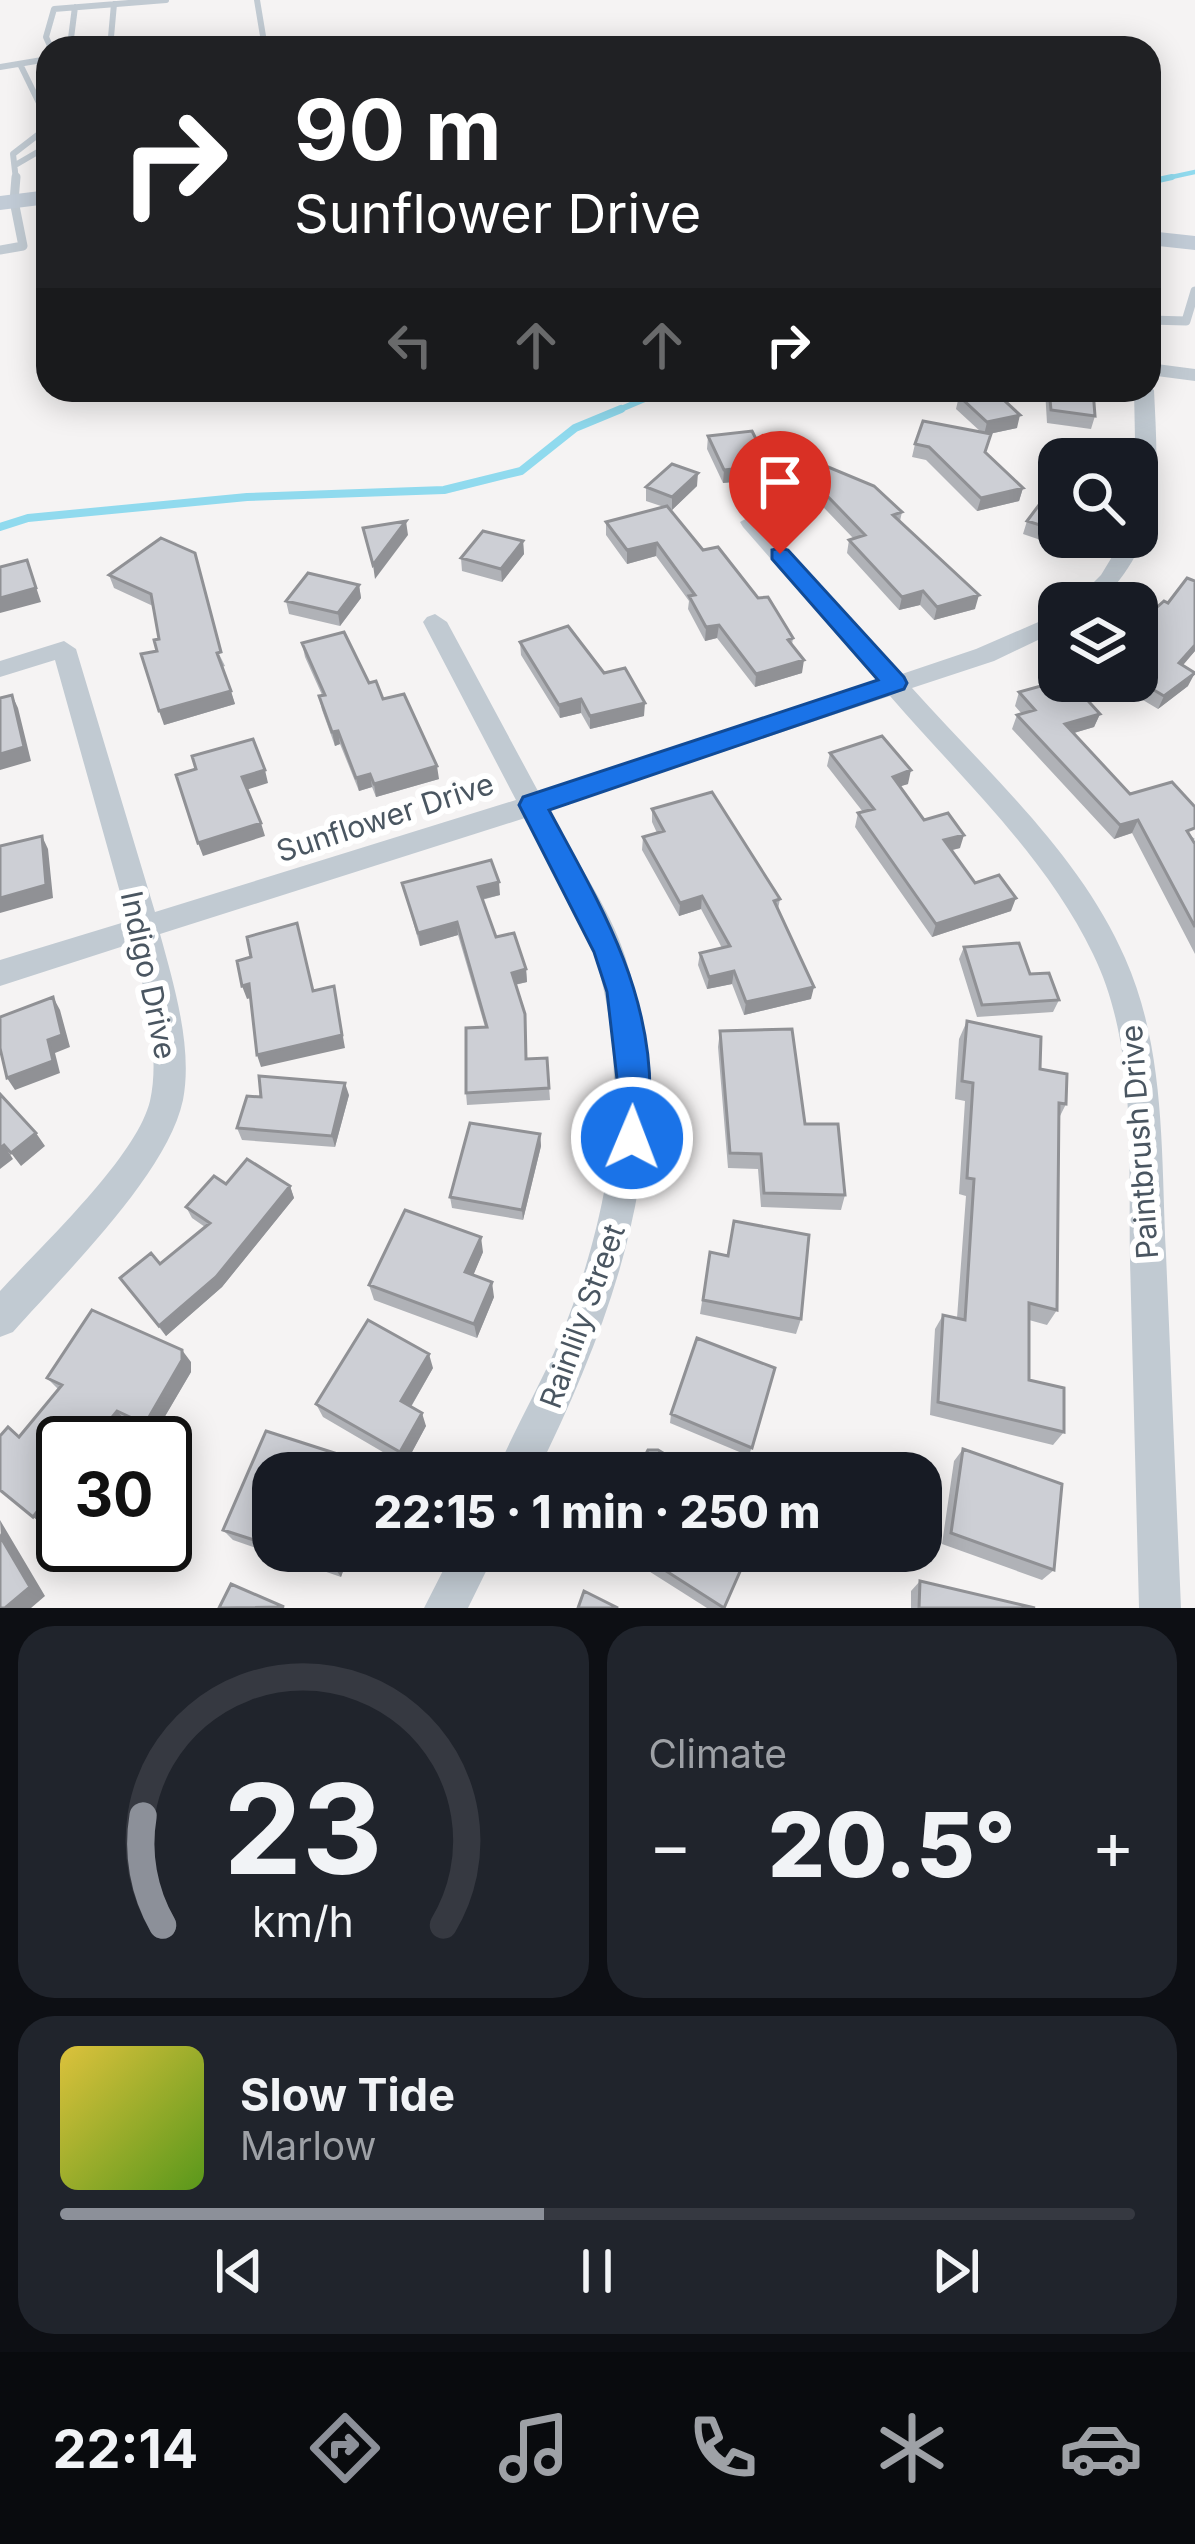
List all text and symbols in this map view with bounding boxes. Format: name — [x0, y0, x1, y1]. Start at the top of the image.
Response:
text: 90 m — [294, 79, 502, 180]
icon: right — [96, 84, 252, 240]
text: Sunflower Drive — [294, 181, 701, 246]
icon: left — [377, 312, 443, 378]
icon: ahead — [503, 312, 569, 378]
icon: ahead — [629, 312, 695, 378]
icon: right — [755, 312, 821, 378]
pin — [729, 431, 831, 554]
map controls — [1038, 438, 1158, 702]
button: search — [1038, 438, 1158, 558]
icon: arrive — [747, 449, 813, 515]
button: layers — [1038, 582, 1158, 702]
street label: Sunflower Drive — [272, 765, 498, 869]
street label: Indigo Drive — [114, 888, 184, 1062]
street label: Paintbrush Drive — [1113, 1024, 1165, 1260]
position arrow — [569, 1075, 695, 1201]
street label: Rainlily Street — [532, 1219, 632, 1413]
speed limit sign: 30 — [36, 1416, 192, 1572]
text: 22:15 · 1 min · 250 m — [373, 1484, 821, 1539]
text: Climate — [649, 1730, 787, 1777]
text: 23 — [224, 1753, 383, 1904]
text: 20.5° — [768, 1790, 1016, 1899]
text: − — [649, 1805, 692, 1885]
text: + — [1091, 1805, 1135, 1885]
text: km/h — [252, 1895, 354, 1947]
text: Slow Tide — [240, 2067, 455, 2122]
text: Marlow — [240, 2122, 376, 2169]
icon: previous — [206, 2238, 272, 2304]
icon: pause — [564, 2238, 630, 2304]
icon: next — [923, 2238, 989, 2304]
icon: directions — [303, 2406, 387, 2490]
icon: music — [492, 2406, 576, 2490]
icon: phone — [681, 2406, 765, 2490]
icon: climate — [870, 2406, 954, 2490]
icon: car — [1059, 2406, 1143, 2490]
text: 22:14 — [52, 2416, 198, 2481]

